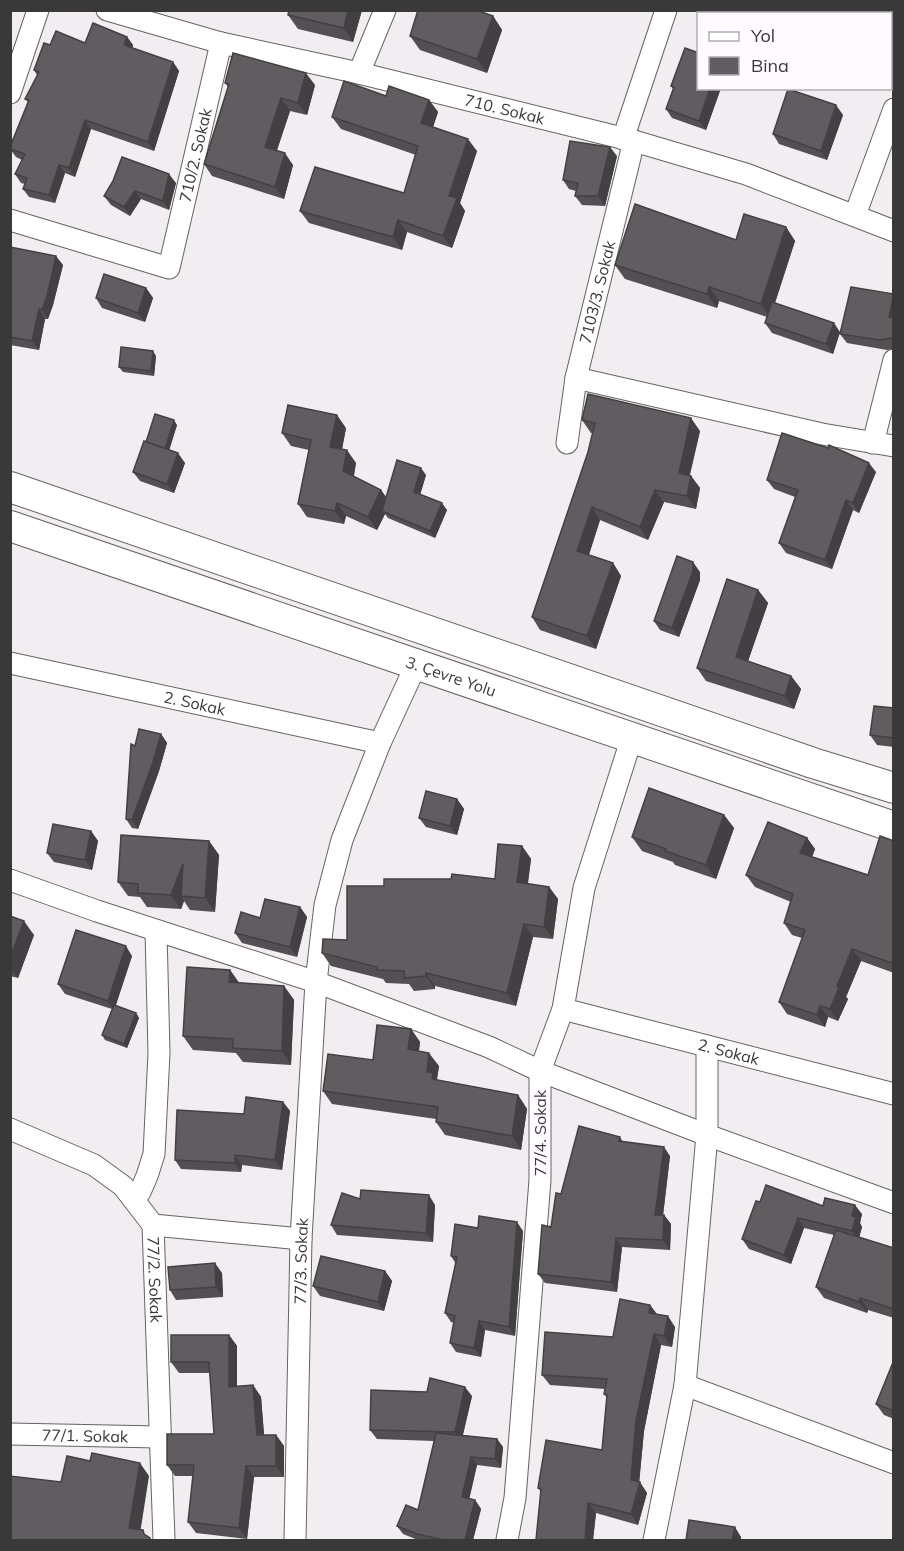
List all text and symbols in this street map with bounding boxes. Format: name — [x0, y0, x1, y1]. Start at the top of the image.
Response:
legend — [697, 12, 892, 90]
text: Yol — [750, 24, 775, 47]
text: Bina — [751, 54, 789, 77]
street label: 710. Sokak — [463, 90, 548, 129]
street label: 710/2. Sokak — [175, 105, 216, 204]
street label: 7103/3. Sokak — [575, 238, 619, 346]
street label: 3. Çevre Yolu — [403, 652, 499, 701]
street label: 2. Sokak — [162, 687, 228, 719]
street label: 2. Sokak — [696, 1034, 762, 1069]
street label: 77/4. Sokak — [530, 1089, 550, 1176]
street label: 77/3. Sokak — [290, 1217, 312, 1304]
street label: 77/2. Sokak — [143, 1236, 166, 1324]
street label: 77/1. Sokak — [42, 1425, 129, 1446]

